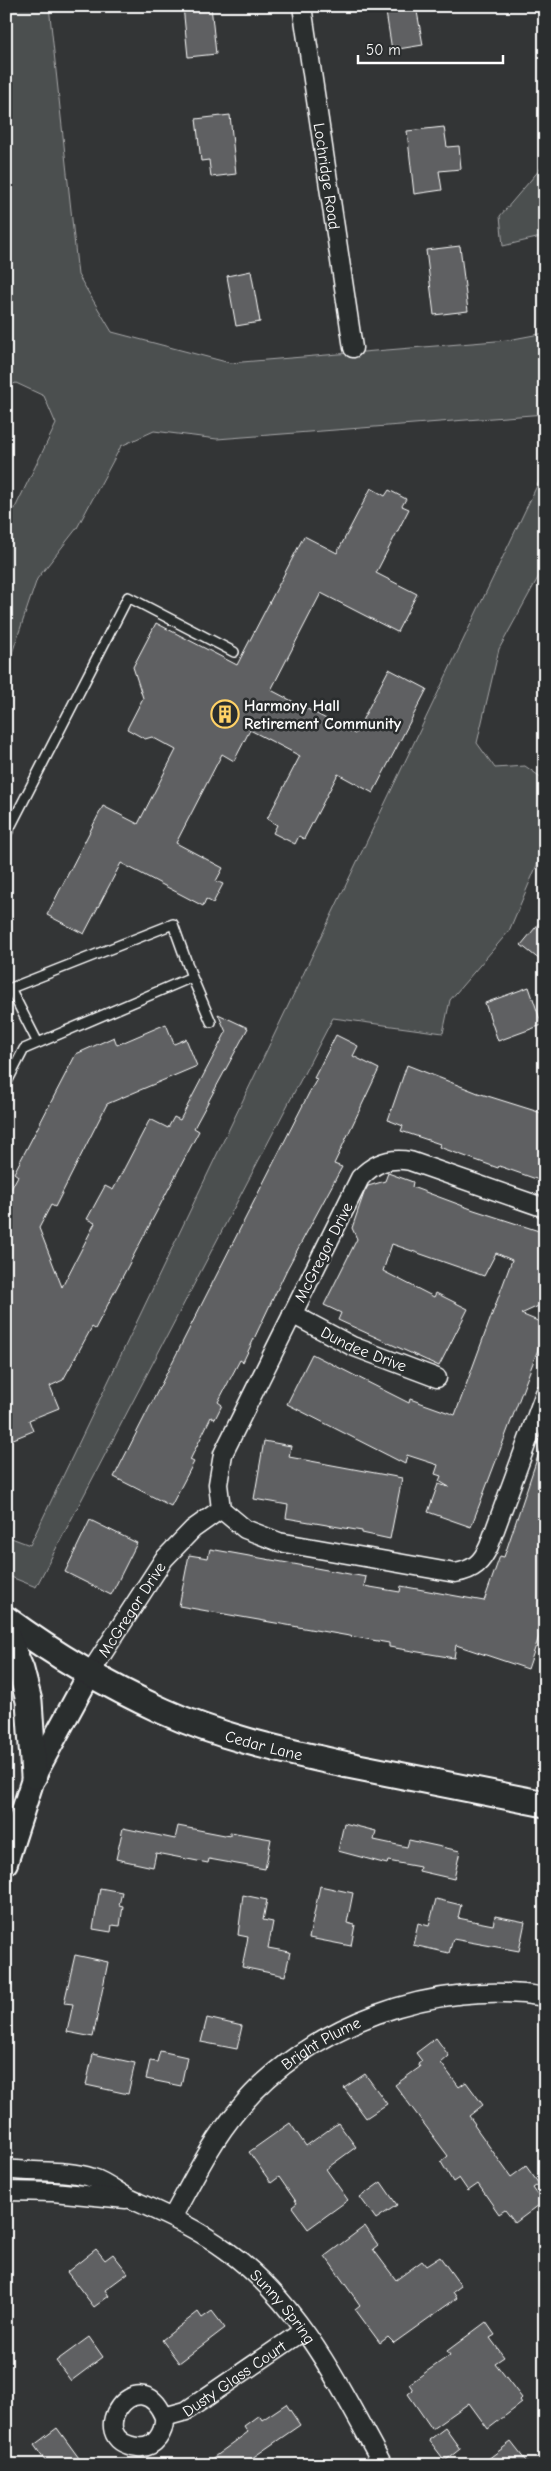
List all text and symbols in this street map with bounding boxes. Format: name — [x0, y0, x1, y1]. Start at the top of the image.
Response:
scale bar — [358, 32, 504, 64]
text: 50 m — [366, 41, 401, 59]
street label: Lochridge Road — [310, 122, 343, 231]
place label: Harmony Hall Retirement Community — [244, 697, 402, 733]
building icon: Harmony Hall Retirement Community — [210, 699, 240, 729]
street label: McGregor Drive — [291, 1199, 357, 1305]
street label: Dundee Drive — [318, 1323, 409, 1376]
street label: McGregor Drive — [95, 1559, 170, 1661]
street label: Cedar Lane — [223, 1727, 304, 1765]
street label: Bright Plume — [278, 2014, 363, 2074]
street label: Sunny Spring — [246, 2266, 319, 2348]
street label: Dusty Glass Court — [179, 2337, 290, 2421]

